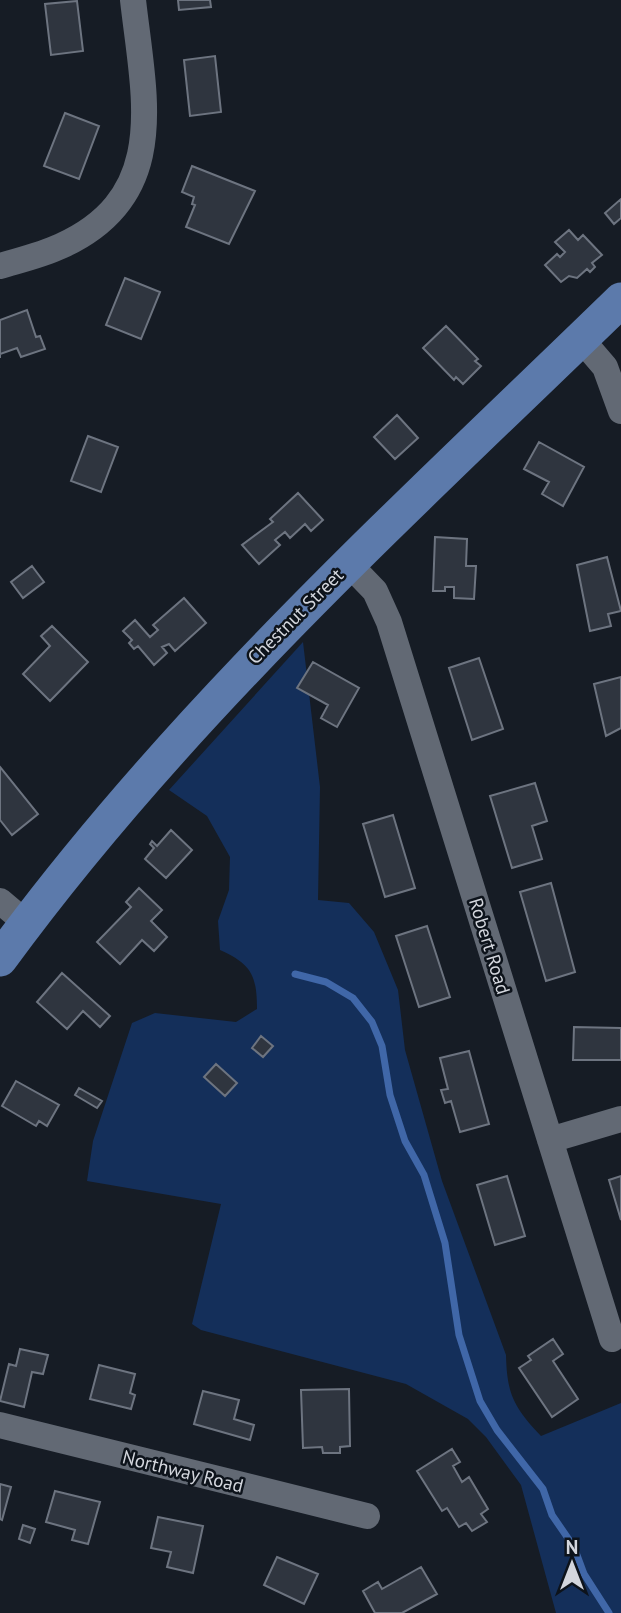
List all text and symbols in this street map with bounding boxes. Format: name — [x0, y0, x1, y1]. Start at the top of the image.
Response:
street label: Chestnut Street — [242, 563, 348, 669]
street label: Robert Road — [464, 895, 516, 997]
street label: Northway Road — [120, 1444, 246, 1498]
north arrow — [537, 1529, 607, 1599]
text: N — [566, 1535, 578, 1559]

